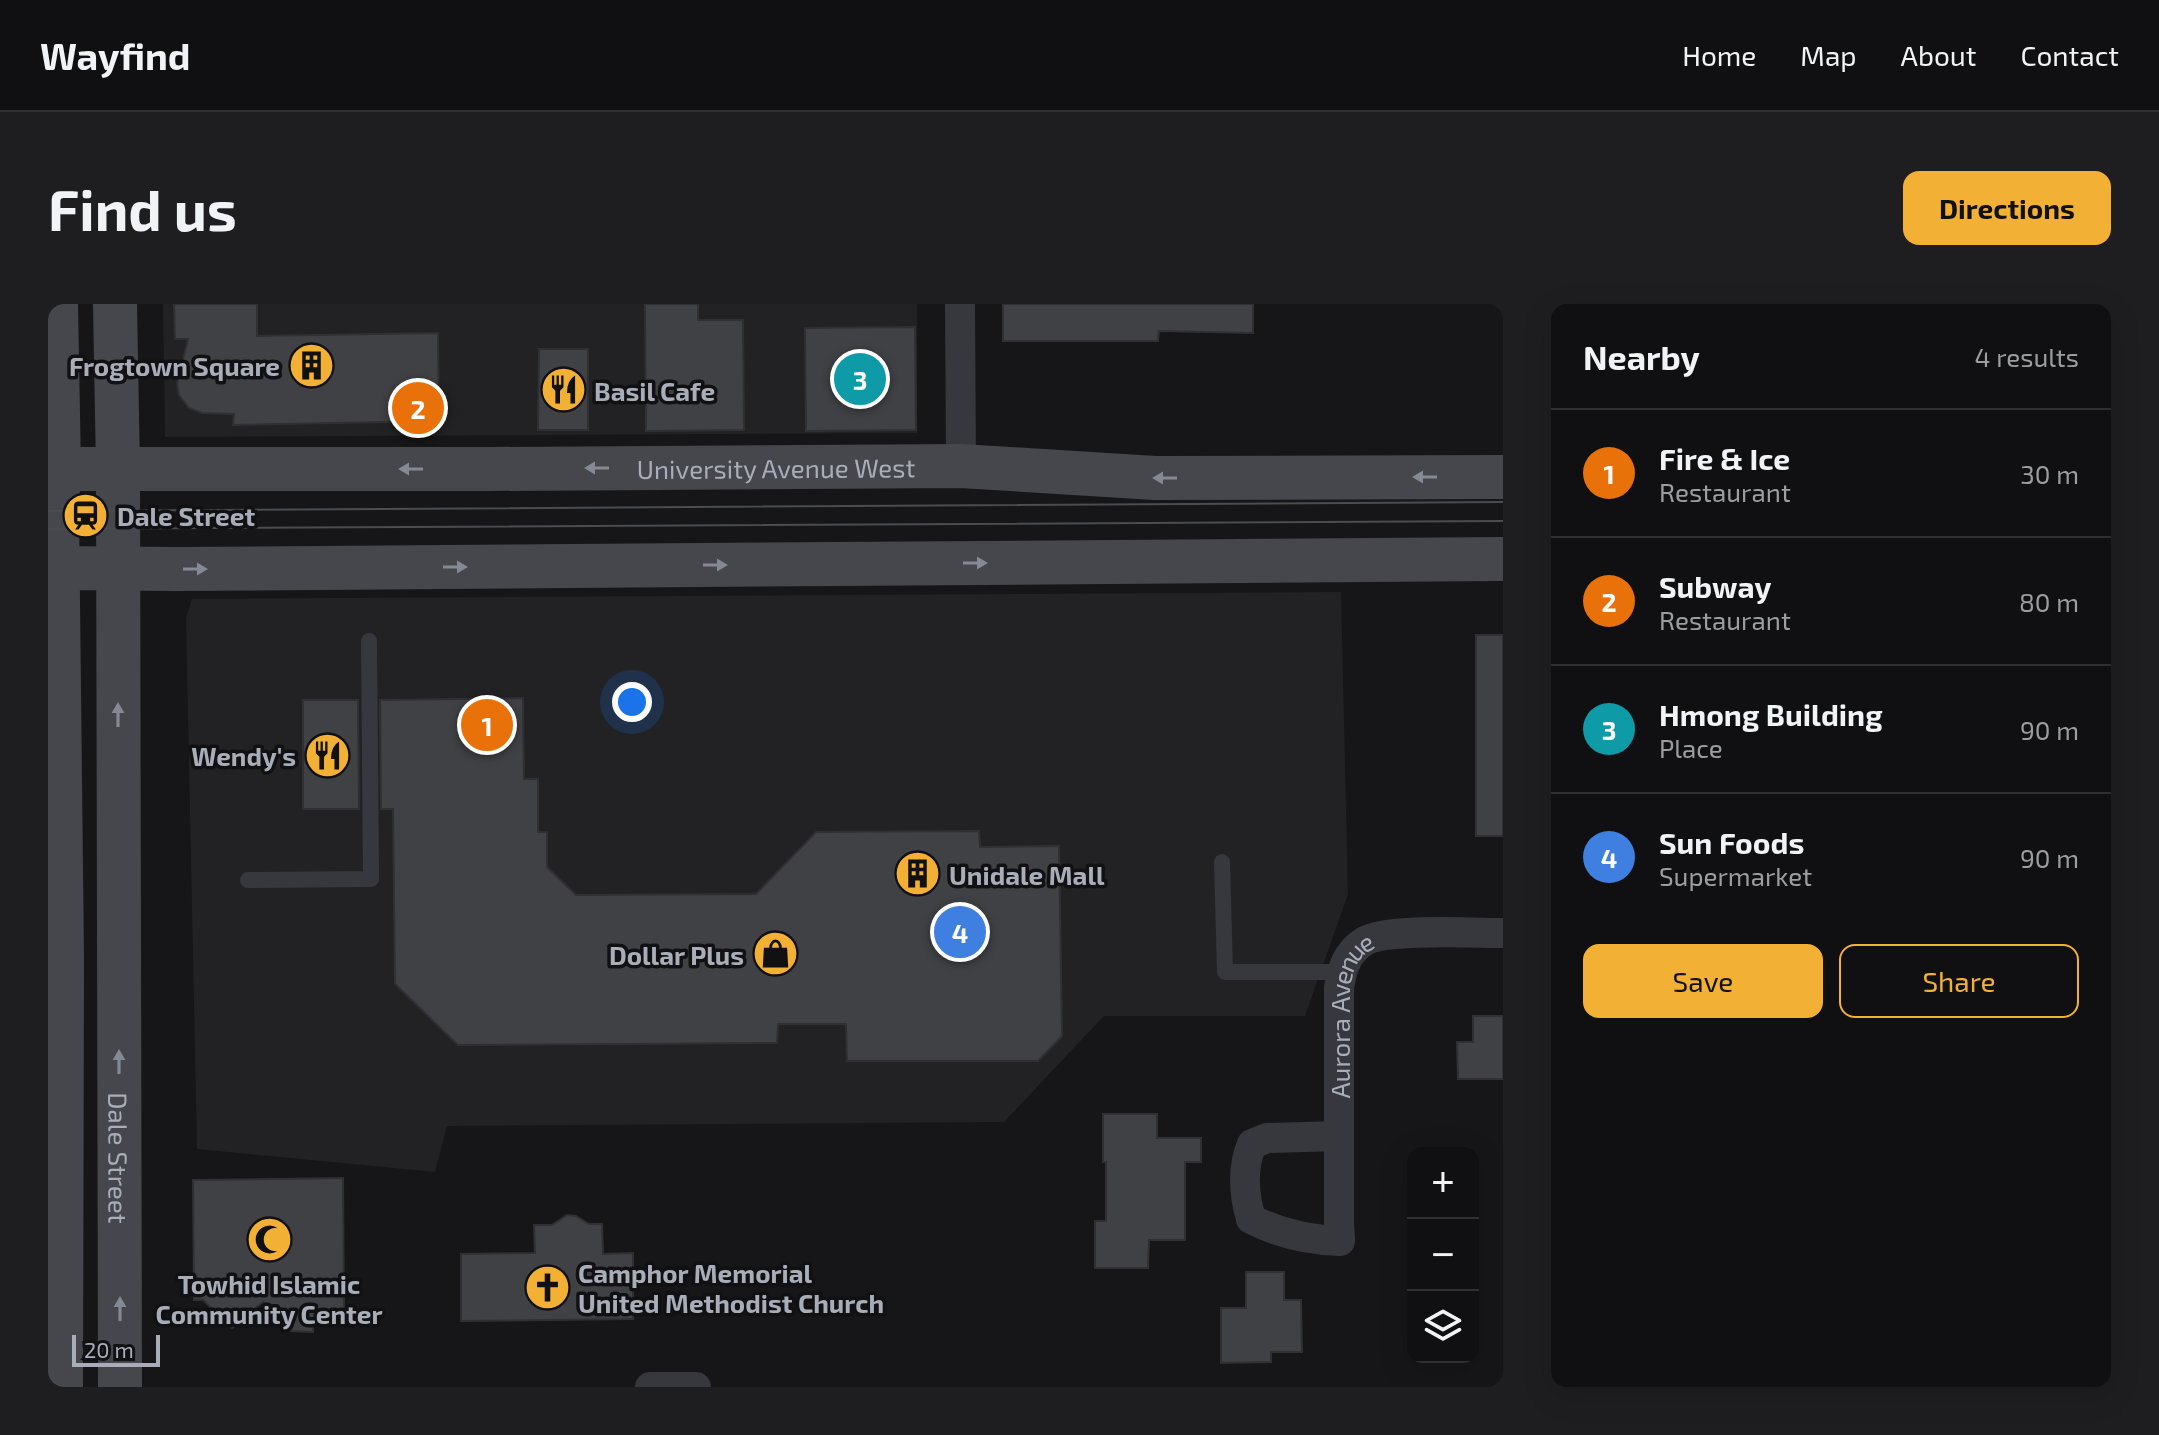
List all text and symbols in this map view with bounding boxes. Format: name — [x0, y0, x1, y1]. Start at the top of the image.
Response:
text: Wayfind — [40, 32, 191, 78]
text: Home — [1682, 38, 1756, 72]
text: Map — [1800, 38, 1857, 72]
text: About — [1901, 38, 1976, 72]
text: Contact — [2020, 38, 2119, 72]
button: Directions — [1903, 171, 2111, 245]
text: Find us — [48, 175, 237, 242]
text: Nearby — [1583, 336, 1700, 377]
building icon: Frogtown Square — [287, 341, 335, 389]
text: 4 results — [1974, 341, 2079, 372]
pin: 3 — [834, 349, 886, 409]
place label: Frogtown Square — [69, 350, 280, 381]
restaurant icon: Basil Cafe — [539, 366, 587, 414]
place label: Basil Cafe — [594, 375, 715, 406]
pin: 2 — [392, 378, 444, 438]
text: Fire & Ice — [1659, 440, 1790, 476]
street label: University Avenue West — [637, 451, 916, 484]
text: 1 — [1603, 458, 1615, 489]
text: 30 m — [2020, 458, 2079, 489]
one-way arrow — [584, 462, 609, 474]
one-way arrow — [398, 463, 423, 475]
one-way arrow — [1412, 471, 1437, 483]
one-way arrow — [1152, 472, 1177, 484]
text: Restaurant — [1659, 476, 1791, 507]
station icon: Dale Street — [62, 491, 110, 539]
place label: Dale Street — [117, 500, 255, 531]
one-way arrow — [963, 557, 988, 569]
one-way arrow — [703, 559, 728, 571]
one-way arrow — [443, 561, 468, 573]
one-way arrow — [183, 563, 208, 575]
text: Subway — [1659, 568, 1771, 604]
text: 2 — [1601, 586, 1617, 617]
text: 80 m — [2019, 586, 2079, 617]
text: Restaurant — [1659, 604, 1791, 635]
your location — [612, 682, 652, 722]
pin: 1 — [461, 695, 513, 755]
text: Hmong Building — [1659, 696, 1883, 732]
one-way arrow — [112, 702, 124, 727]
text: 3 — [1602, 714, 1616, 745]
text: 90 m — [2020, 714, 2079, 745]
restaurant icon: Wendy's — [303, 731, 351, 779]
text: Place — [1659, 732, 1723, 763]
place label: Wendy's — [191, 740, 296, 772]
text: Sun Foods — [1659, 824, 1804, 860]
text: 4 — [1601, 842, 1617, 873]
text: 90 m — [2020, 842, 2079, 873]
building icon: Unidale Mall — [894, 850, 942, 898]
place label: Unidale Mall — [949, 859, 1105, 890]
text: Supermarket — [1659, 860, 1812, 891]
pin: 4 — [934, 902, 986, 962]
street label: Aurora Avenue — [1324, 924, 1379, 1099]
shop icon: Dollar Plus — [751, 930, 799, 978]
place label: Dollar Plus — [609, 939, 744, 970]
button: Save — [1583, 944, 1823, 1018]
button: Share — [1839, 944, 2079, 1018]
one-way arrow — [113, 1049, 125, 1074]
street label: Dale Street — [104, 1092, 135, 1224]
map controls — [1407, 1147, 1479, 1363]
button: + — [1407, 1147, 1479, 1219]
mosque icon: Towhid Islamic Community Center — [245, 1216, 293, 1264]
button: − — [1407, 1219, 1479, 1291]
place label: Camphor Memorial United Methodist Church — [578, 1257, 884, 1318]
church icon: Camphor Memorial United Methodist Church — [523, 1263, 571, 1311]
place label: Towhid Islamic Community Center — [155, 1268, 383, 1330]
button: layers — [1407, 1291, 1479, 1363]
one-way arrow — [114, 1296, 126, 1321]
scale bar — [72, 1331, 160, 1367]
text: 20 m — [84, 1336, 134, 1362]

